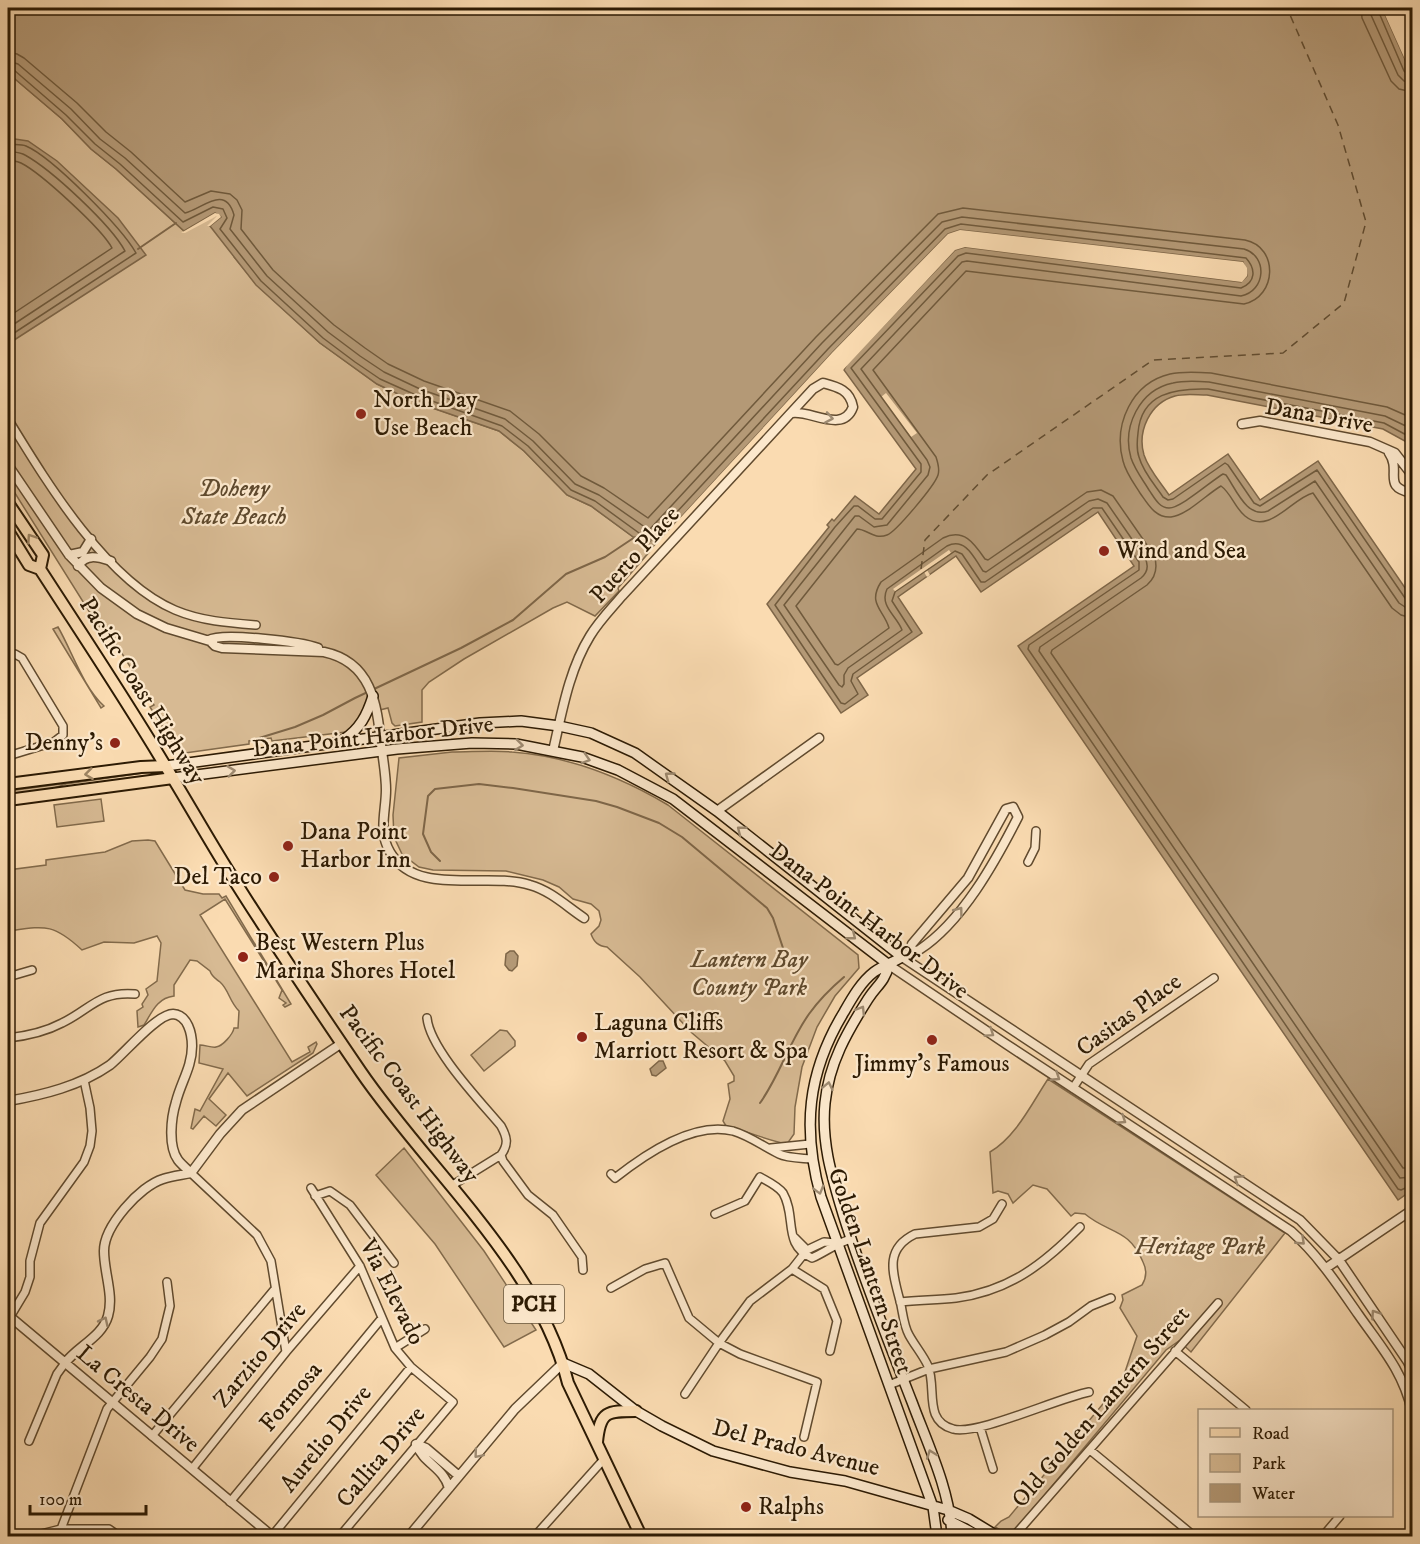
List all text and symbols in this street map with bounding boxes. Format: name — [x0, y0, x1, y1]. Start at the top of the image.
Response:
place label: North Day Use Beach — [373, 385, 478, 443]
street label: Dana Drive — [1263, 392, 1376, 440]
marker: North Day Use Beach — [354, 407, 368, 421]
one-way arrow — [824, 412, 833, 424]
park label: Doheny State Beach — [180, 474, 287, 532]
street label: Puerto Place — [584, 500, 686, 610]
one-way arrow — [27, 533, 38, 544]
place label: Wind and Sea — [1115, 536, 1247, 566]
marker: Wind and Sea — [1097, 544, 1111, 558]
street label: Pacific Coast Highway — [72, 592, 212, 791]
street label: Dana Point Harbor Drive — [251, 709, 495, 765]
place label: Denny's — [25, 728, 103, 758]
marker: Denny's — [108, 736, 122, 750]
one-way arrow — [514, 738, 523, 750]
one-way arrow — [580, 752, 591, 764]
one-way arrow — [226, 765, 236, 778]
one-way arrow — [84, 767, 93, 780]
one-way arrow — [665, 773, 676, 784]
place label: Dana Point Harbor Inn — [300, 817, 412, 875]
one-way arrow — [736, 826, 747, 837]
street label: Dana Point Harbor Drive — [763, 836, 975, 1006]
marker: Dana Point Harbor Inn — [281, 839, 295, 853]
place label: Del Taco — [174, 862, 262, 892]
marker: Del Taco — [267, 870, 281, 884]
one-way arrow — [951, 907, 962, 918]
place label: Best Western Plus Marina Shores Hotel — [255, 928, 456, 986]
one-way arrow — [845, 929, 856, 940]
park label: Lantern Bay County Park — [689, 945, 809, 1003]
marker: Best Western Plus Marina Shores Hotel — [236, 950, 250, 964]
street label: Casitas Place — [1071, 967, 1188, 1063]
street label: Pacific Coast Highway — [332, 999, 486, 1190]
one-way arrow — [854, 1006, 865, 1017]
place label: Laguna Cliffs Marriott Resort & Spa — [594, 1008, 809, 1066]
one-way arrow — [983, 1026, 994, 1037]
marker: Laguna Cliffs Marriott Resort & Spa — [575, 1030, 589, 1044]
marker: Jimmy's Famous — [925, 1033, 939, 1047]
place label: Jimmy's Famous — [852, 1049, 1010, 1079]
one-way arrow — [1049, 1070, 1060, 1081]
one-way arrow — [821, 1082, 834, 1092]
one-way arrow — [1116, 1112, 1126, 1124]
street label: Golden Lantern Street — [821, 1164, 919, 1378]
one-way arrow — [1234, 1175, 1245, 1186]
one-way arrow — [812, 1184, 824, 1195]
park label: Heritage Park — [1134, 1232, 1265, 1262]
street label: Via Elevado — [352, 1233, 431, 1350]
one-way arrow — [1294, 1234, 1305, 1245]
road number: PCH — [504, 1285, 564, 1323]
street label: Zarzito Drive — [207, 1296, 313, 1414]
street label: Old Golden Lantern Street — [1005, 1300, 1197, 1514]
one-way arrow — [1372, 1309, 1383, 1320]
one-way arrow — [97, 1316, 109, 1327]
street label: La Cresta Drive — [70, 1339, 206, 1459]
street label: Formosa — [253, 1355, 329, 1438]
street label: Aurelio Drive — [274, 1379, 378, 1499]
street label: Callita Drive — [330, 1400, 432, 1514]
legend — [1198, 1409, 1393, 1517]
street label: Del Prado Avenue — [709, 1413, 883, 1483]
text: Road — [1252, 1423, 1289, 1445]
one-way arrow — [474, 1447, 485, 1458]
one-way arrow — [926, 1449, 939, 1460]
text: Park — [1252, 1453, 1286, 1475]
scale bar — [30, 1478, 146, 1516]
text: Water — [1251, 1483, 1295, 1505]
text: 100 m — [39, 1489, 82, 1511]
place label: Ralphs — [758, 1492, 824, 1522]
marker: Ralphs — [739, 1500, 753, 1514]

